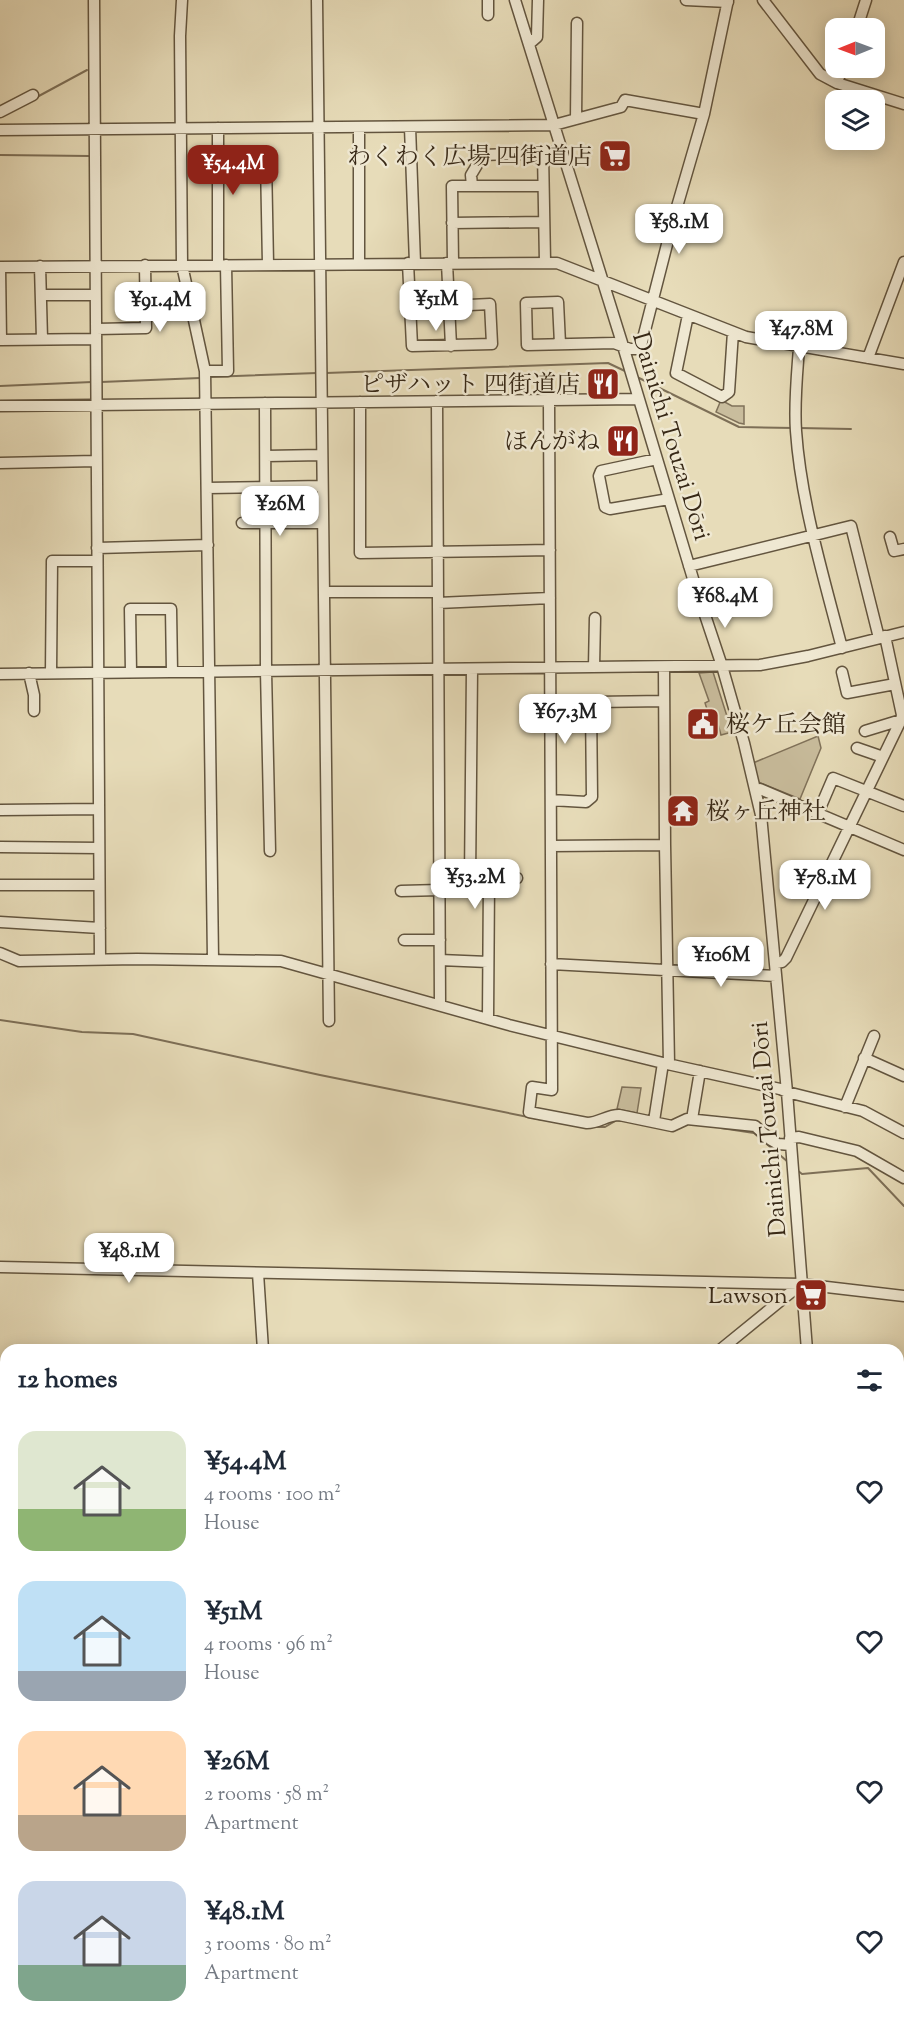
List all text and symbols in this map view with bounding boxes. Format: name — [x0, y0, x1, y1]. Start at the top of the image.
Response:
north arrow — [825, 18, 885, 78]
map controls — [825, 18, 885, 150]
button: layers — [825, 90, 885, 150]
supermarket icon: わくわく広場 四街道店 — [597, 138, 633, 174]
place label: わくわく広場 四街道店 — [347, 141, 592, 175]
pin: ¥54.4M — [184, 145, 282, 196]
text: ¥54.4M — [201, 150, 265, 179]
pin: ¥58.1M — [630, 204, 728, 255]
text: ¥58.1M — [649, 209, 709, 238]
pin: ¥51M — [400, 281, 472, 332]
pin: ¥91.4M — [111, 282, 209, 333]
text: ¥51M — [414, 286, 458, 315]
text: ¥91.4M — [129, 287, 191, 316]
pin: ¥47.8M — [752, 311, 850, 362]
text: ¥47.8M — [769, 316, 833, 345]
street label: Dainichi Touzai Dōri — [622, 328, 718, 545]
restaurant icon: ピザハット 四街道店 — [585, 366, 621, 402]
place label: ピザハット 四街道店 — [360, 369, 580, 403]
restaurant icon: ほんがね — [605, 423, 641, 459]
place label: ほんがね — [504, 426, 600, 460]
pin: ¥26M — [244, 486, 316, 537]
text: ¥26M — [255, 491, 305, 520]
pin: ¥68.4M — [676, 578, 774, 629]
text: ¥68.4M — [692, 583, 758, 612]
pin: ¥67.3M — [516, 694, 614, 745]
text: ¥67.3M — [533, 699, 597, 728]
public building icon: 桜ケ丘会館 — [685, 706, 721, 742]
place label: 桜ケ丘会館 — [726, 709, 846, 743]
temple icon: 桜ヶ丘神社 — [665, 793, 701, 829]
place label: 桜ヶ丘神社 — [706, 796, 826, 830]
pin: ¥53.2M — [426, 859, 524, 910]
pin: ¥78.1M — [776, 860, 874, 911]
text: ¥53.2M — [445, 864, 505, 893]
text: ¥78.1M — [794, 865, 856, 894]
pin: ¥106M — [679, 937, 763, 988]
text: ¥106M — [692, 942, 750, 971]
street label: Dainichi Touzai Dōri — [744, 1019, 796, 1238]
pin: ¥48.1M — [80, 1233, 178, 1284]
text: ¥48.1M — [98, 1238, 160, 1267]
supermarket icon: Lawson — [793, 1277, 829, 1313]
place label: Lawson — [708, 1280, 788, 1314]
text: 12 homes — [18, 1362, 117, 1399]
icon: filters — [853, 1364, 886, 1397]
text: ¥54.4M — [204, 1444, 286, 1481]
icon: home — [66, 1455, 138, 1527]
icon: heart — [853, 1475, 886, 1508]
text: 4 rooms · 100 m² — [204, 1481, 341, 1510]
text: House — [204, 1510, 259, 1539]
text: ¥51M — [204, 1594, 262, 1631]
icon: home — [66, 1605, 138, 1677]
icon: heart — [853, 1625, 886, 1658]
text: 4 rooms · 96 m² — [204, 1631, 333, 1660]
text: House — [204, 1660, 259, 1689]
text: ¥26M — [204, 1744, 269, 1781]
icon: home — [66, 1755, 138, 1827]
icon: heart — [853, 1775, 886, 1808]
text: 2 rooms · 58 m² — [204, 1781, 329, 1810]
text: Apartment — [204, 1810, 299, 1839]
text: ¥48.1M — [204, 1894, 284, 1931]
icon: home — [66, 1905, 138, 1977]
icon: heart — [853, 1925, 886, 1958]
text: 3 rooms · 80 m² — [204, 1931, 332, 1960]
text: Apartment — [204, 1960, 299, 1989]

